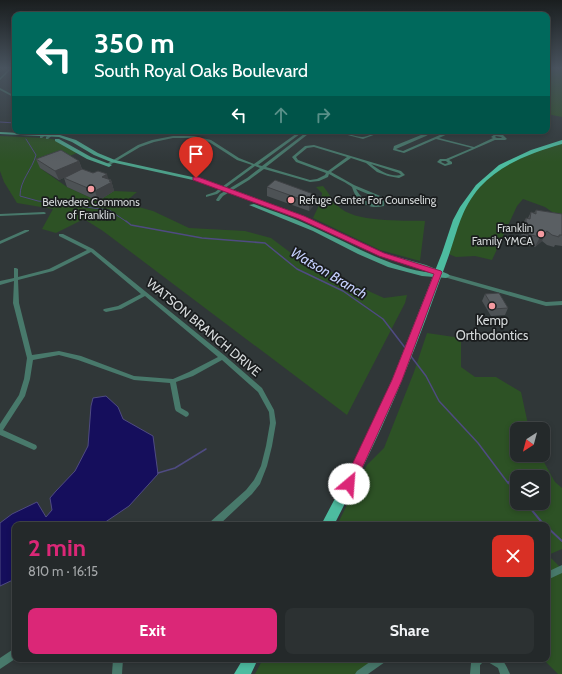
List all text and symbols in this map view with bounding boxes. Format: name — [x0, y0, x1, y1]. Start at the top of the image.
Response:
text: 350 m — [94, 26, 175, 60]
icon: left — [28, 28, 80, 80]
text: South Royal Oaks Boulevard — [94, 60, 308, 82]
icon: left — [228, 104, 250, 126]
icon: ahead — [270, 104, 292, 126]
icon: right — [312, 104, 334, 126]
pin — [179, 137, 213, 178]
icon: arrive — [185, 143, 207, 165]
marker: Belvedere Commons of Franklin — [86, 184, 96, 194]
place label: Refuge Center For Counseling — [299, 193, 437, 207]
place label: Belvedere Commons of Franklin — [42, 195, 140, 222]
marker: Refuge Center For Counseling — [286, 195, 296, 205]
place label: Franklin Family YMCA — [472, 221, 533, 248]
marker: Franklin Family YMCA — [536, 229, 546, 239]
water label: Watson Branch — [287, 243, 371, 303]
street label: WATSON BRANCH DRIVE — [144, 274, 264, 380]
marker: Kemp Orthodontics — [487, 301, 497, 311]
place label: Kemp Orthodontics — [456, 312, 529, 343]
north arrow — [510, 422, 550, 462]
map controls — [510, 422, 550, 510]
position arrow — [328, 463, 370, 505]
button: layers — [510, 470, 550, 510]
text: 2 min — [28, 533, 86, 562]
button: close — [492, 535, 534, 577]
text: 810 m · 16:15 — [28, 563, 98, 579]
button: Exit — [28, 608, 277, 654]
button: Share — [285, 608, 534, 654]

